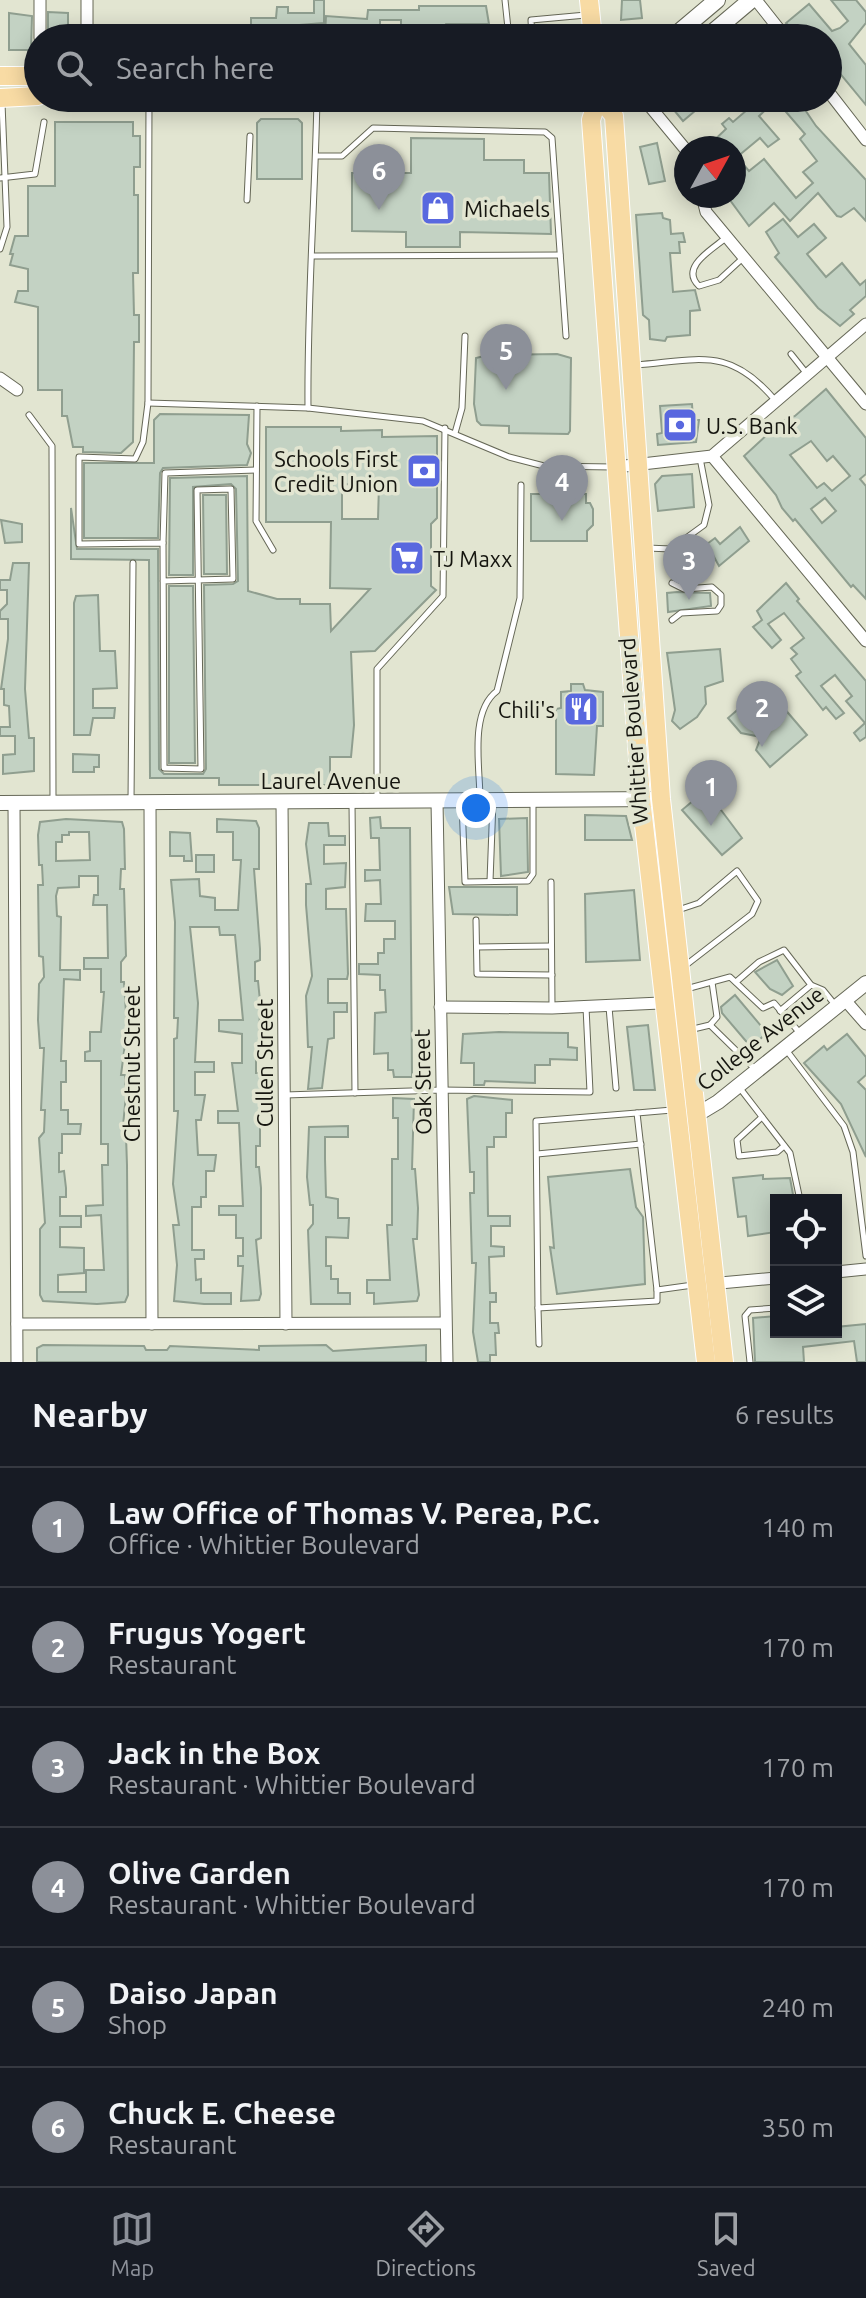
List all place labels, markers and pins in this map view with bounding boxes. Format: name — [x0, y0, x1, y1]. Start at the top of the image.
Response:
pin: 6 — [353, 144, 405, 210]
shop icon: Michaels — [419, 189, 457, 227]
place label: Michaels — [464, 196, 550, 221]
pin: 5 — [480, 324, 532, 390]
bank icon: U.S. Bank — [661, 406, 699, 444]
place label: U.S. Bank — [706, 413, 798, 438]
place label: Schools First Credit Union — [274, 446, 398, 496]
bank icon: Schools First Credit Union — [405, 452, 443, 490]
pin: 4 — [536, 455, 588, 521]
pin: 3 — [663, 534, 715, 600]
supermarket icon: TJ Maxx — [388, 539, 426, 577]
place label: TJ Maxx — [433, 546, 512, 571]
pin: 2 — [736, 681, 788, 747]
restaurant icon: Chili's — [562, 690, 600, 728]
place label: Chili's — [498, 697, 555, 722]
pin: 1 — [685, 760, 737, 826]

